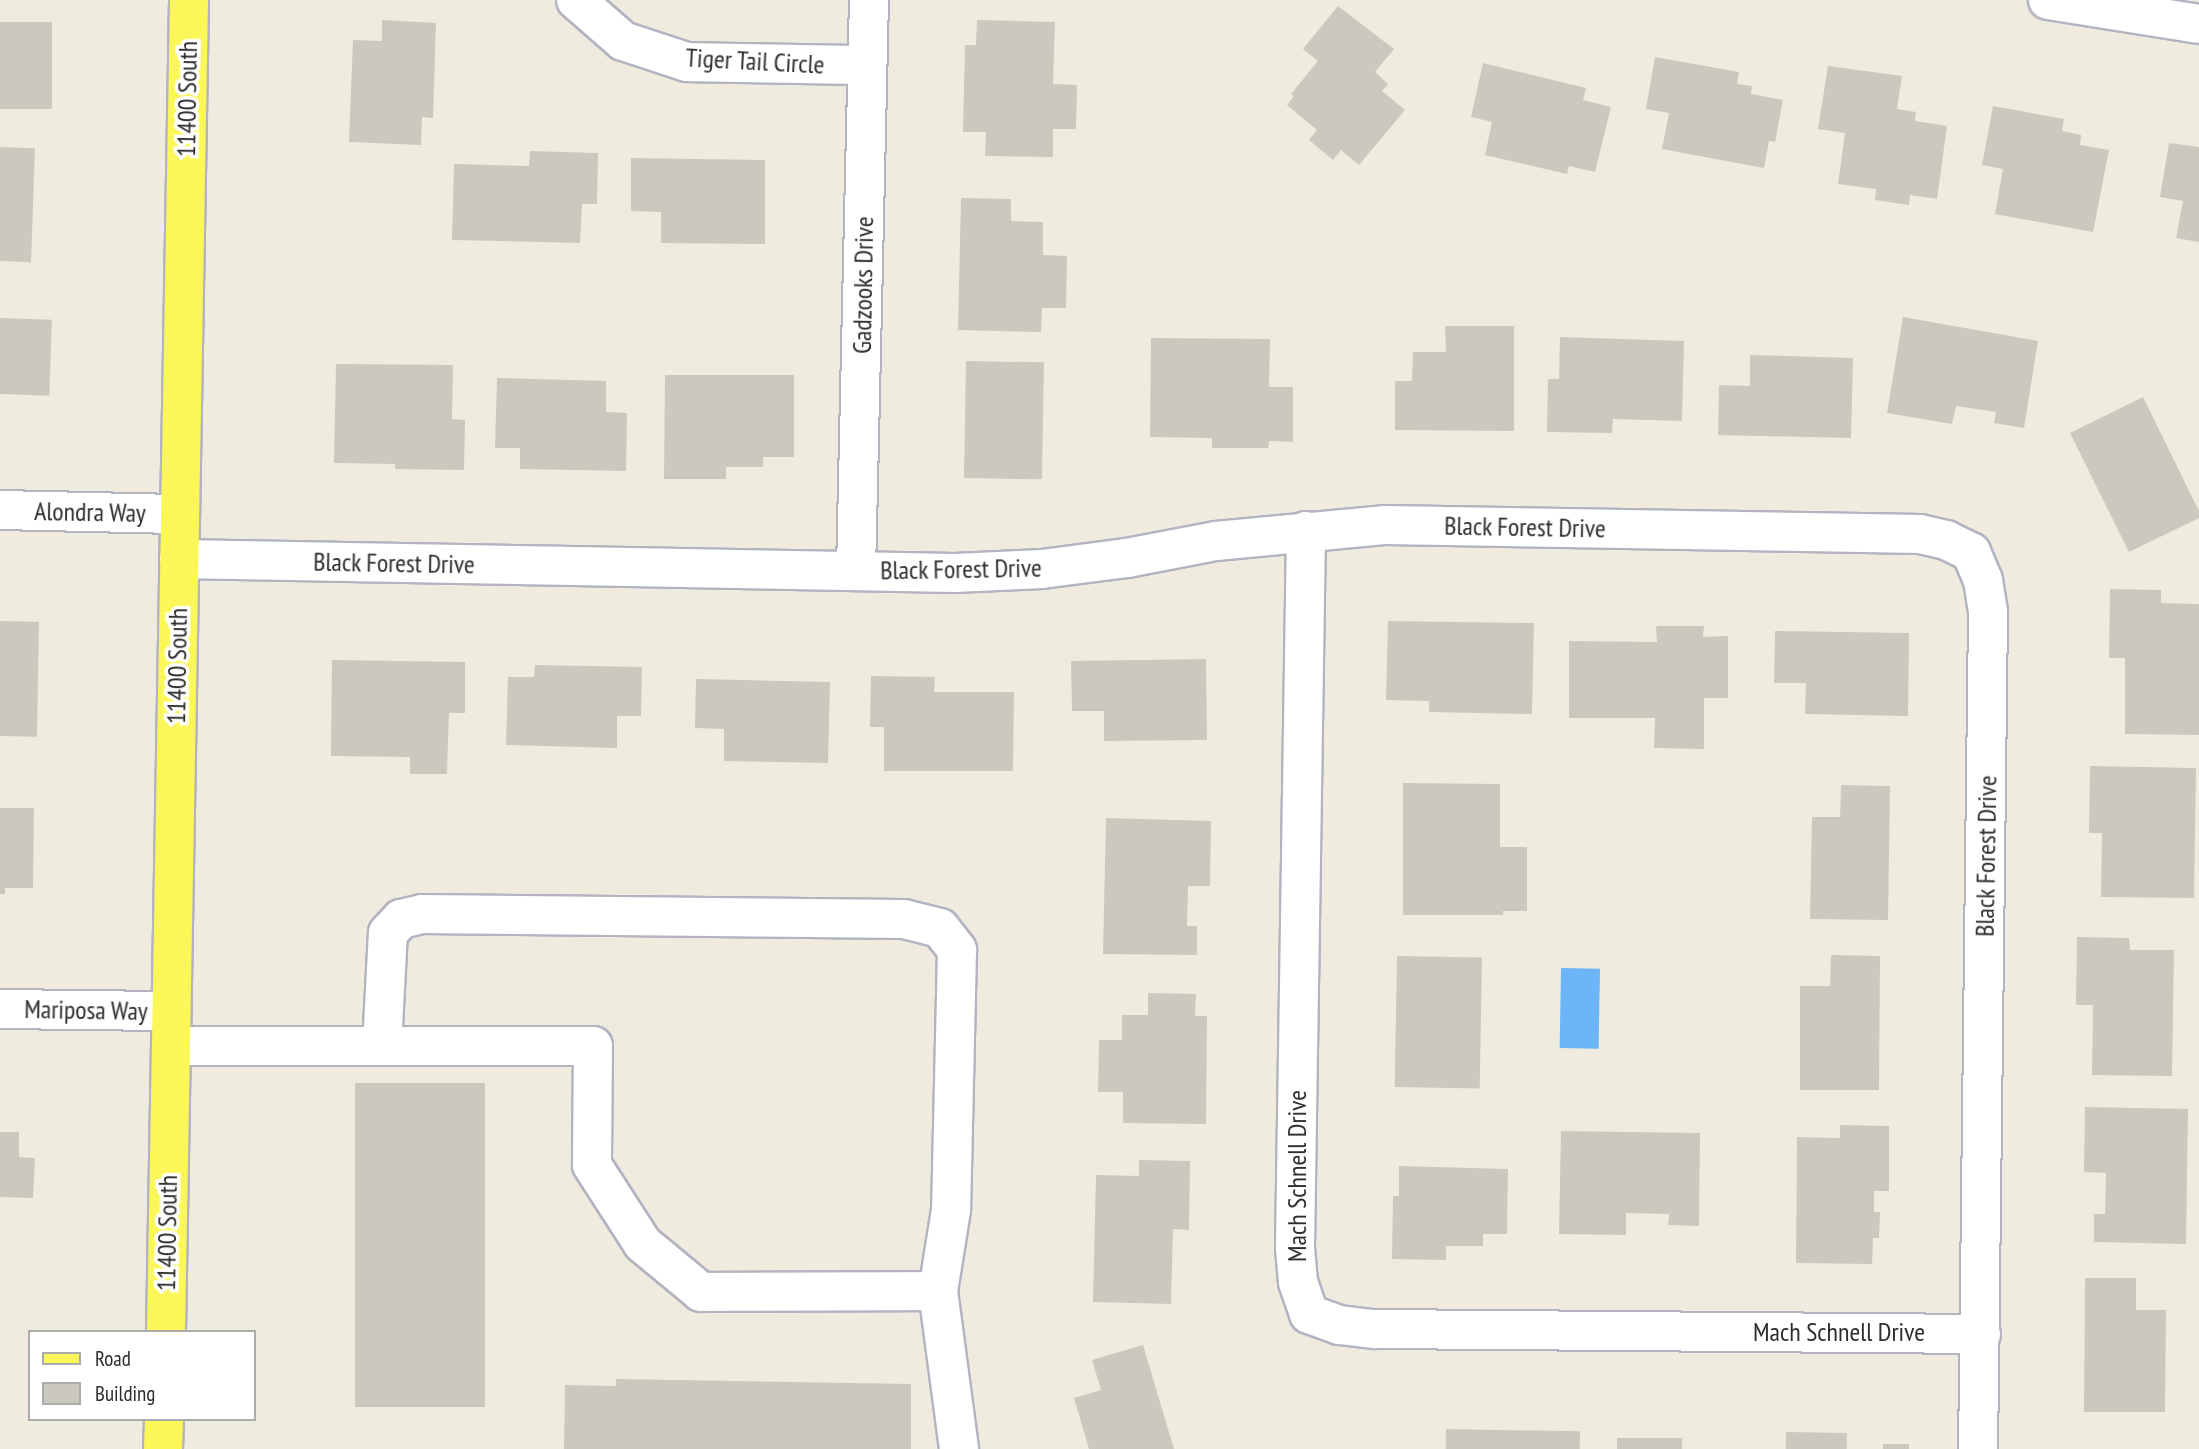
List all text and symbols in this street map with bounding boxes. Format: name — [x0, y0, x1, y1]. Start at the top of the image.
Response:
street label: 11400 South — [170, 41, 204, 157]
street label: Tiger Tail Circle — [684, 42, 826, 80]
street label: Gadzooks Drive — [846, 216, 880, 354]
street label: Alondra Way — [34, 495, 146, 529]
street label: Black Forest Drive — [1444, 510, 1606, 544]
street label: Black Forest Drive — [313, 546, 475, 580]
street label: Black Forest Drive — [880, 552, 1042, 586]
street label: 11400 South — [160, 608, 194, 724]
street label: Black Forest Drive — [1969, 775, 2003, 937]
street label: Mariposa Way — [24, 993, 148, 1027]
street label: Mach Schnell Drive — [1281, 1090, 1313, 1262]
street label: 11400 South — [150, 1175, 184, 1291]
street label: Mach Schnell Drive — [1753, 1316, 1925, 1348]
legend — [28, 1330, 256, 1421]
text: Road — [95, 1345, 131, 1372]
text: Building — [95, 1380, 155, 1407]

